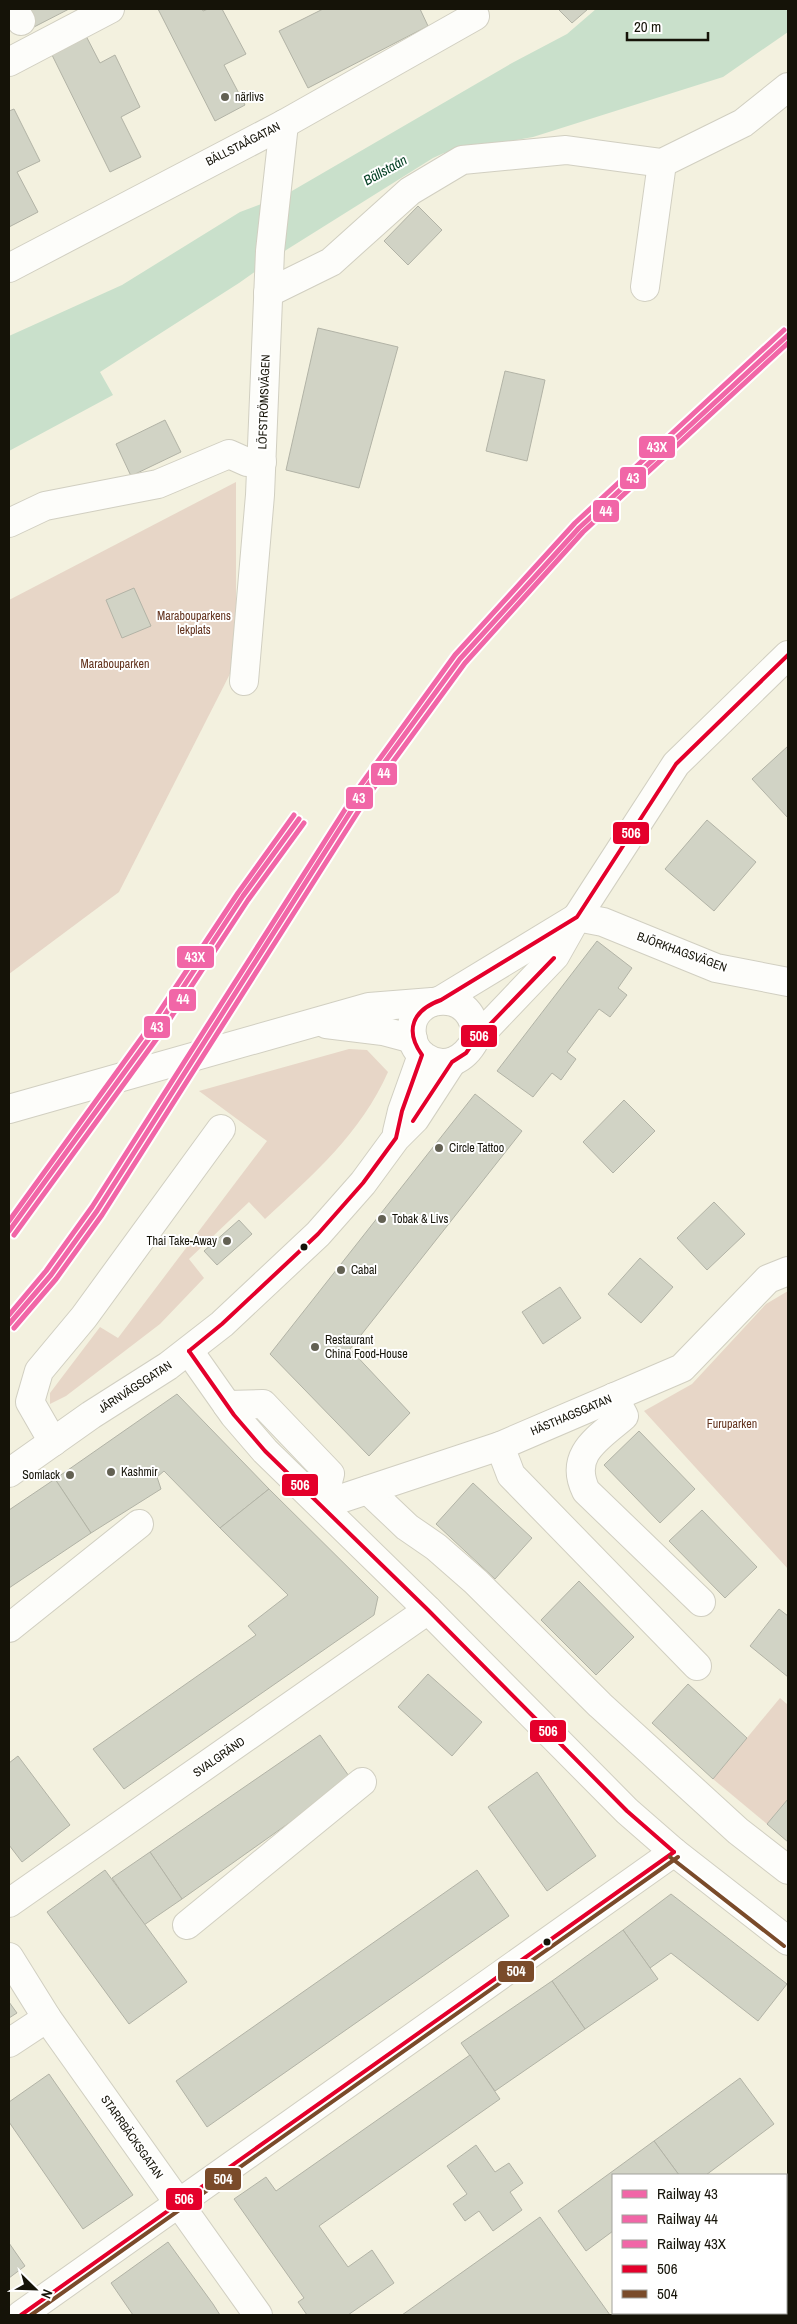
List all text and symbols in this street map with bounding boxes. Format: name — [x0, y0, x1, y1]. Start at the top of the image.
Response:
scale bar — [627, 10, 708, 42]
text: 20 m — [634, 16, 661, 37]
place label: närlivs — [235, 89, 264, 105]
marker: närlivs — [219, 91, 231, 103]
street label: BÄLLSTAÅGATAN — [203, 118, 283, 170]
water label: Bällstaån — [360, 151, 410, 189]
street label: LÖFSTRÖMSVÄGEN — [253, 354, 274, 450]
line badge: 43X — [638, 435, 676, 459]
text: 43X — [647, 438, 668, 456]
line badge: 43 — [619, 466, 647, 490]
text: 43 — [627, 469, 639, 487]
line badge: 44 — [592, 499, 620, 523]
text: 44 — [600, 502, 613, 520]
park label: Marabouparkens lekplats — [157, 608, 231, 638]
park label: Marabouparken — [81, 656, 149, 672]
line badge: 44 — [370, 762, 398, 786]
text: 44 — [378, 764, 391, 782]
line badge: 43 — [345, 786, 374, 810]
text: 43 — [353, 789, 365, 807]
line badge: 506 — [612, 821, 650, 845]
text: 506 — [621, 824, 641, 842]
street label: BJÖRKHAGSVÄGEN — [635, 927, 729, 976]
line badge: 43X — [176, 945, 215, 969]
text: 43X — [185, 948, 206, 966]
line badge: 44 — [168, 988, 197, 1012]
text: 44 — [177, 990, 190, 1008]
line badge: 43 — [143, 1015, 171, 1039]
text: 43 — [151, 1018, 163, 1036]
line badge: 506 — [460, 1024, 498, 1048]
text: 506 — [469, 1027, 489, 1045]
place label: Circle Tattoo — [449, 1140, 504, 1156]
marker: Circle Tattoo — [433, 1142, 445, 1154]
place label: Tobak & Livs — [392, 1211, 448, 1227]
marker: Tobak & Livs — [376, 1213, 388, 1225]
place label: Thai Take-Away — [147, 1233, 217, 1249]
marker: Thai Take-Away — [221, 1235, 233, 1247]
unlabelled marker — [299, 1242, 309, 1252]
place label: Cabal — [351, 1262, 377, 1278]
marker: Cabal — [335, 1264, 347, 1276]
place label: Restaurant China Food-House — [325, 1332, 408, 1362]
marker: Restaurant China Food-House — [309, 1341, 321, 1353]
street label: JÄRNVÄGSGATAN — [95, 1357, 175, 1417]
street label: HÄSTHAGSGATAN — [528, 1391, 614, 1439]
park label: Furuparken — [707, 1416, 757, 1432]
place label: Kashmir — [121, 1464, 158, 1480]
marker: Kashmir — [105, 1466, 117, 1478]
place label: Somlack — [22, 1467, 60, 1483]
marker: Somlack — [64, 1469, 76, 1481]
line badge: 506 — [281, 1473, 319, 1497]
text: 506 — [290, 1476, 310, 1494]
line badge: 506 — [529, 1719, 567, 1743]
text: 506 — [538, 1722, 558, 1740]
street label: SVALGRÄND — [190, 1733, 248, 1781]
unlabelled marker — [542, 1937, 552, 1947]
line badge: 504 — [497, 1960, 535, 1983]
text: 504 — [506, 1962, 526, 1980]
street label: STARRBÄCKSGATAN — [97, 2092, 167, 2182]
line badge: 504 — [204, 2167, 242, 2191]
text: 504 — [213, 2170, 233, 2188]
legend — [612, 2174, 787, 2314]
text: Railway 43 — [657, 2183, 718, 2204]
line badge: 506 — [165, 2187, 203, 2211]
text: 506 — [174, 2190, 194, 2208]
text: Railway 44 — [657, 2208, 718, 2229]
text: Railway 43X — [657, 2233, 727, 2254]
text: 506 — [657, 2258, 678, 2279]
north arrow — [10, 2264, 60, 2314]
text: 504 — [657, 2283, 678, 2304]
text: N — [37, 2287, 57, 2301]

